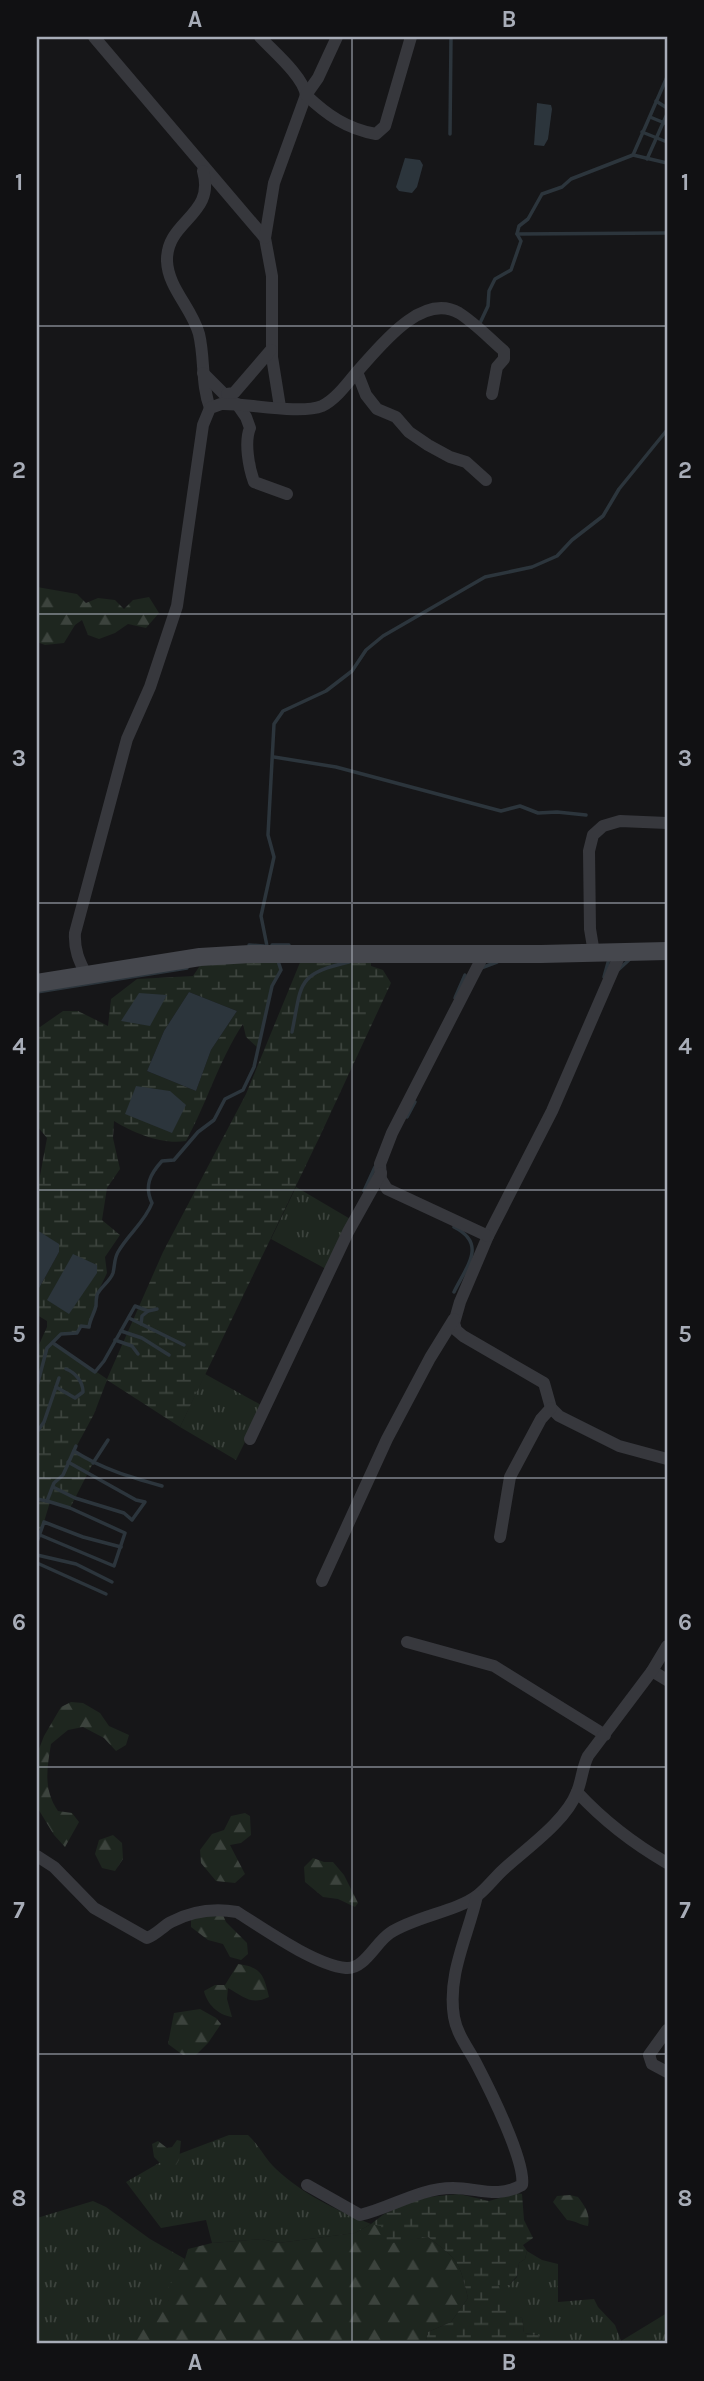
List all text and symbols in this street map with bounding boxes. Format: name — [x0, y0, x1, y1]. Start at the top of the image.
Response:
text: A — [188, 6, 202, 33]
text: B — [502, 6, 516, 33]
text: 1 — [15, 169, 23, 196]
text: 1 — [681, 169, 689, 196]
text: 2 — [12, 457, 26, 484]
text: 2 — [678, 457, 692, 484]
text: 3 — [12, 745, 26, 772]
text: 3 — [678, 745, 692, 772]
text: 4 — [12, 1033, 26, 1060]
text: 4 — [678, 1033, 692, 1060]
text: 5 — [12, 1321, 26, 1348]
text: 5 — [678, 1321, 692, 1348]
text: 6 — [12, 1609, 26, 1636]
text: 6 — [678, 1609, 692, 1636]
text: 7 — [13, 1897, 25, 1924]
text: 7 — [679, 1897, 691, 1924]
text: 8 — [12, 2185, 26, 2212]
text: 8 — [678, 2185, 692, 2212]
text: A — [188, 2349, 202, 2376]
text: B — [502, 2349, 516, 2376]

